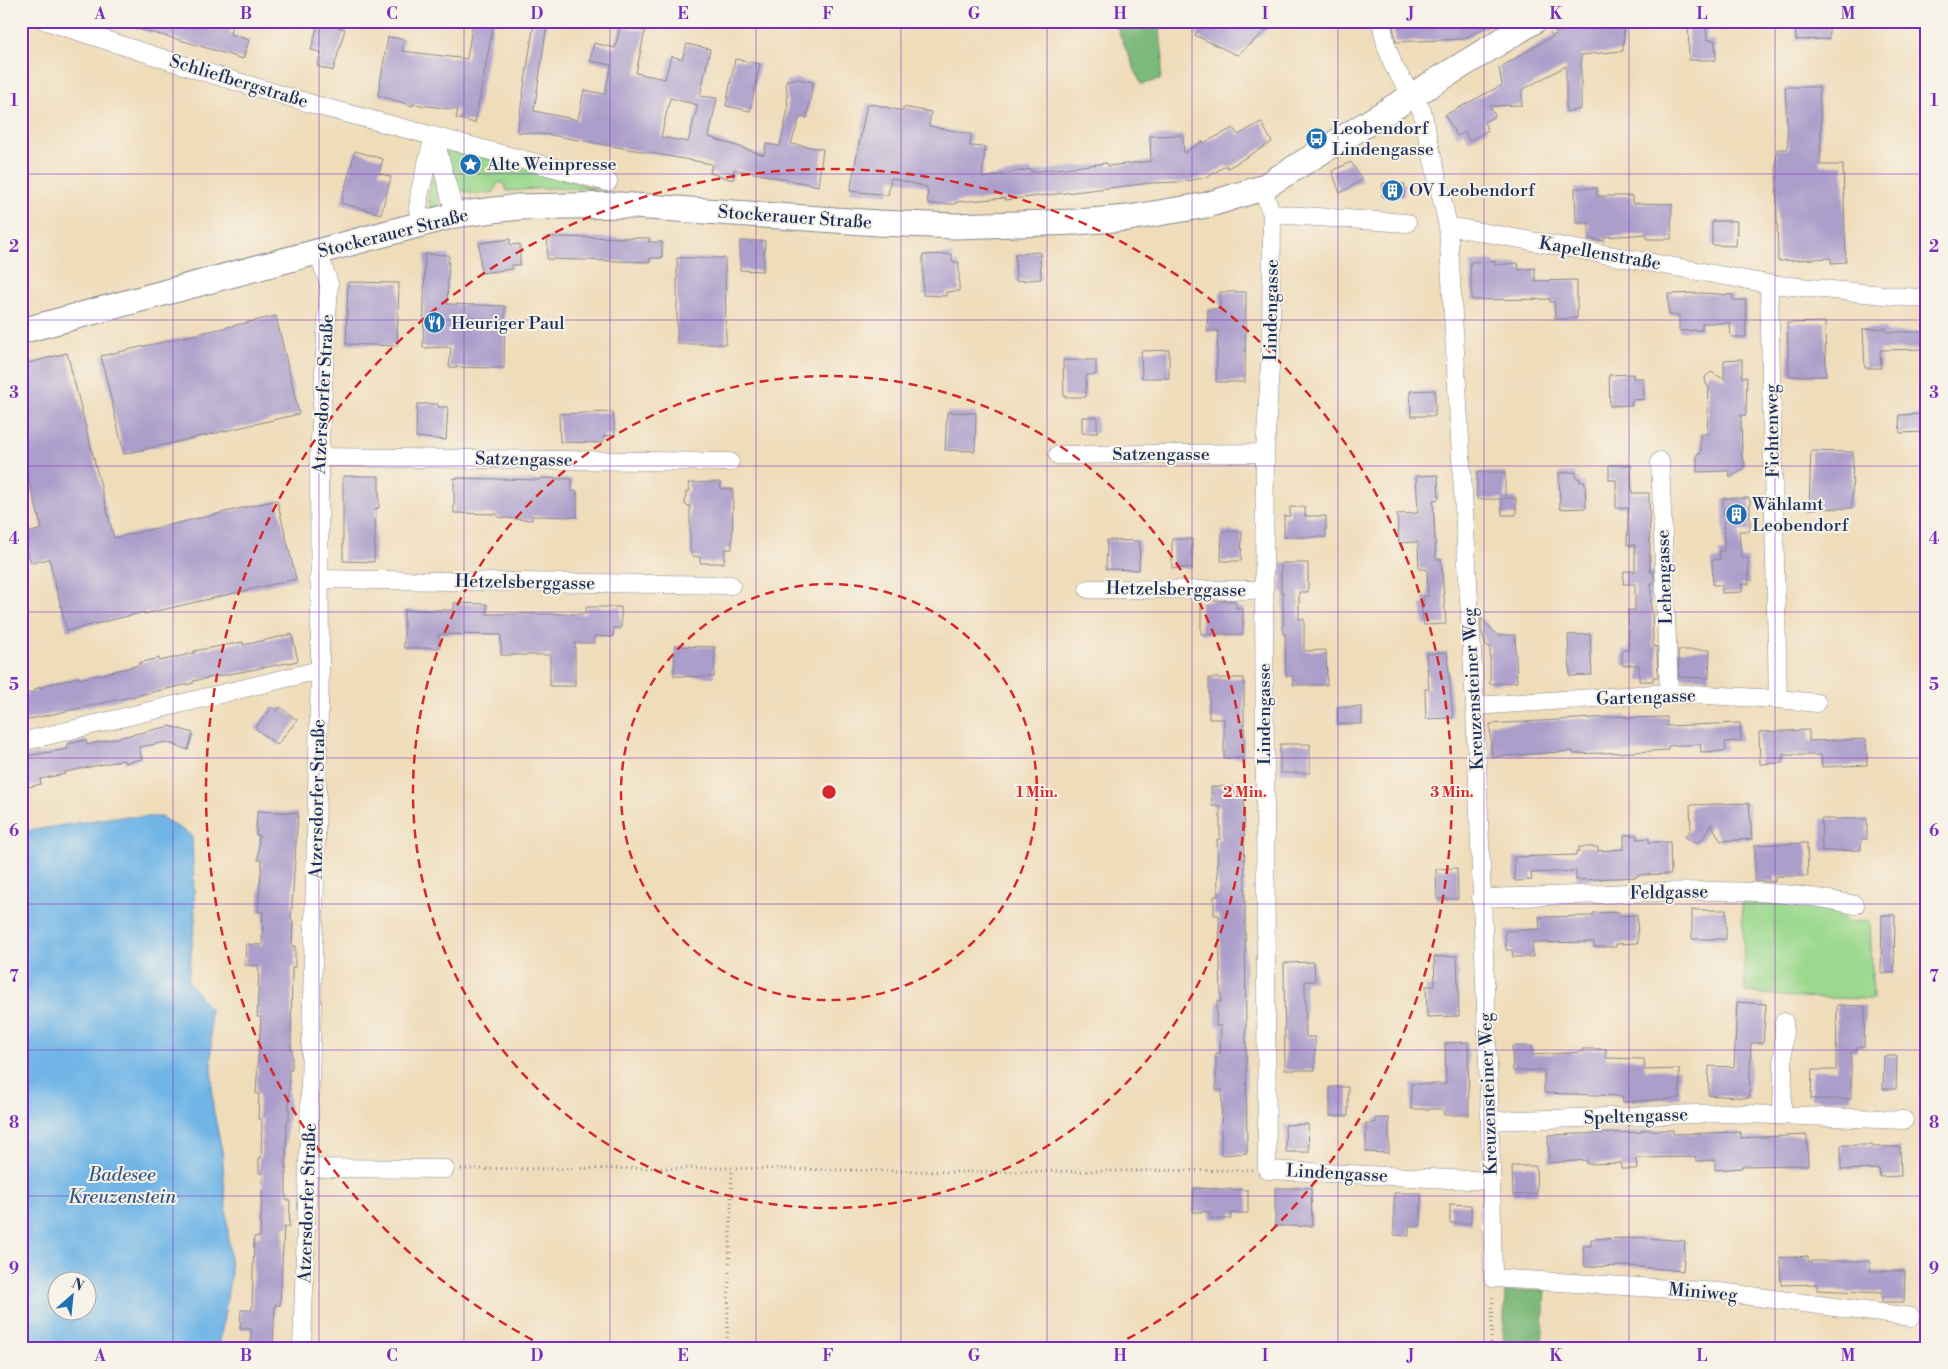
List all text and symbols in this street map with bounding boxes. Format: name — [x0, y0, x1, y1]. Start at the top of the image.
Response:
text: A — [93, 4, 106, 24]
text: B — [240, 4, 252, 24]
text: C — [386, 4, 398, 24]
text: D — [531, 4, 544, 24]
text: E — [677, 4, 689, 24]
text: F — [822, 4, 834, 24]
text: G — [968, 4, 981, 24]
text: H — [1113, 4, 1127, 24]
text: I — [1262, 4, 1268, 24]
text: J — [1406, 4, 1414, 24]
text: K — [1550, 4, 1564, 24]
text: L — [1697, 4, 1708, 24]
text: M — [1841, 4, 1856, 24]
street label: Schliefbergstraße — [167, 49, 311, 113]
text: 1 — [10, 91, 18, 111]
text: 1 — [1930, 91, 1938, 111]
place label: Leobendorf Lindengasse — [1332, 117, 1434, 161]
bus stop icon: Leobendorf Lindengasse — [1304, 126, 1328, 150]
place icon: Alte Weinpresse — [459, 152, 483, 176]
place label: Alte Weinpresse — [486, 153, 617, 176]
building icon: OV Leobendorf — [1381, 178, 1405, 202]
place label: OV Leobendorf — [1409, 179, 1536, 202]
street label: Stockerauer Straße — [717, 201, 873, 234]
street label: Stockerauer Straße — [315, 204, 471, 263]
street label: Kapellenstraße — [1537, 231, 1663, 276]
text: 2 — [9, 237, 19, 257]
text: 2 — [1929, 237, 1939, 257]
street label: Lindengasse — [1259, 259, 1284, 361]
restaurant icon: Heuriger Paul — [423, 311, 447, 335]
place label: Heuriger Paul — [451, 312, 565, 335]
street label: Atzersdorfer Straße — [308, 313, 339, 476]
text: 3 — [9, 383, 19, 403]
street label: Fichtenweg — [1760, 383, 1785, 478]
text: 3 — [1929, 383, 1939, 403]
street label: Satzengasse — [1112, 443, 1210, 466]
street label: Satzengasse — [475, 447, 573, 472]
place label: Wählamt Leobendorf — [1751, 493, 1850, 537]
building icon: Wählamt Leobendorf — [1724, 502, 1748, 526]
text: 4 — [9, 529, 20, 549]
street label: Lehengasse — [1651, 529, 1678, 625]
text: 4 — [1929, 529, 1940, 549]
street label: Hetzelsberggasse — [455, 570, 595, 595]
street label: Hetzelsberggasse — [1106, 577, 1246, 602]
street label: Kreuzensteiner Weg — [1458, 606, 1489, 771]
street label: Lindengasse — [1253, 663, 1276, 765]
text: 5 — [9, 675, 19, 695]
text: 5 — [1929, 675, 1939, 695]
street label: Gartengasse — [1596, 684, 1696, 711]
street label: Atzersdorfer Straße — [305, 719, 330, 880]
centre of rings — [820, 783, 838, 801]
text: 1 Min. — [1016, 783, 1058, 802]
text: 2 Min. — [1223, 783, 1267, 802]
text: 3 Min. — [1430, 783, 1474, 802]
text: 6 — [9, 821, 19, 841]
text: 6 — [1929, 821, 1939, 841]
street label: Feldgasse — [1630, 880, 1708, 905]
text: 7 — [9, 967, 19, 987]
text: 7 — [1929, 967, 1939, 987]
street label: Kreuzensteiner Weg — [1474, 1012, 1503, 1176]
street label: Speltengasse — [1583, 1103, 1689, 1130]
text: 8 — [9, 1113, 19, 1133]
text: 8 — [1929, 1113, 1939, 1133]
street label: Atzersdorfer Straße — [293, 1123, 322, 1284]
street label: Lindengasse — [1285, 1159, 1388, 1188]
water label: Badesee Kreuzenstein — [68, 1163, 176, 1209]
text: 9 — [9, 1259, 19, 1279]
text: 9 — [1929, 1259, 1939, 1279]
north arrow — [48, 1272, 98, 1322]
text: N — [68, 1275, 86, 1296]
street label: Miniweg — [1667, 1278, 1739, 1307]
text: A — [93, 1346, 106, 1366]
text: B — [240, 1346, 252, 1366]
text: C — [386, 1346, 398, 1366]
text: D — [531, 1346, 544, 1366]
text: E — [677, 1346, 689, 1366]
text: F — [822, 1346, 834, 1366]
text: G — [968, 1346, 981, 1366]
text: H — [1113, 1346, 1127, 1366]
text: I — [1262, 1346, 1268, 1366]
text: J — [1406, 1346, 1414, 1366]
text: K — [1550, 1346, 1564, 1366]
text: L — [1697, 1346, 1708, 1366]
text: M — [1841, 1346, 1856, 1366]

